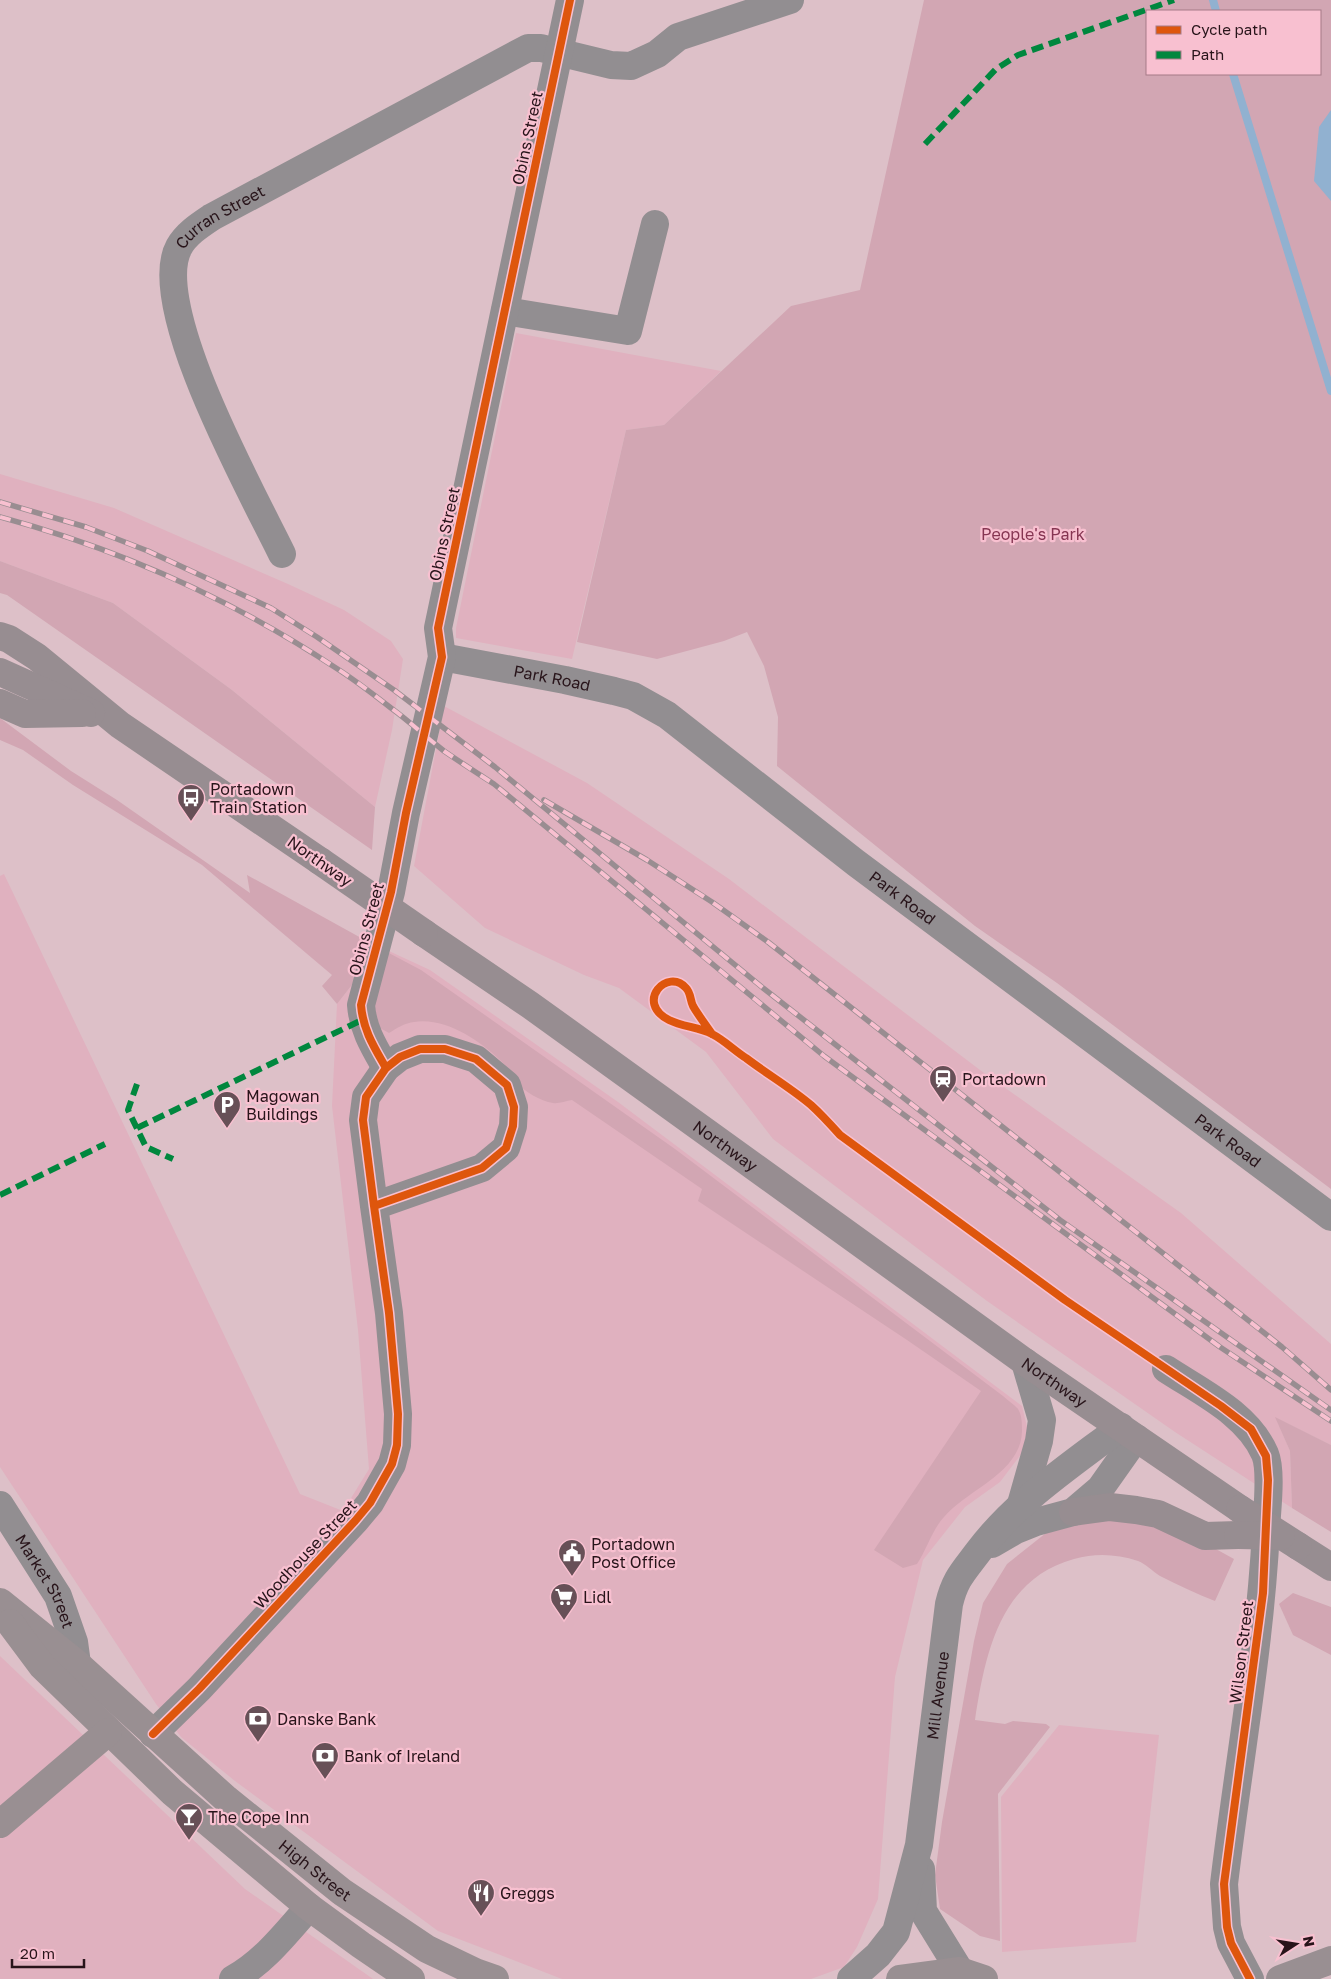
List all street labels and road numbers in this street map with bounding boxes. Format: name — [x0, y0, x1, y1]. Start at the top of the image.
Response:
street label: Obins Street — [507, 89, 547, 187]
street label: Curran Street — [171, 181, 268, 253]
street label: Obins Street — [424, 485, 464, 583]
street label: Park Road — [512, 661, 592, 695]
street label: Northway — [284, 831, 356, 891]
street label: Park Road — [865, 866, 940, 929]
street label: Obins Street — [344, 880, 388, 978]
street label: Park Road — [1191, 1109, 1265, 1172]
street label: Northway — [689, 1116, 762, 1176]
street label: Northway — [1018, 1353, 1091, 1411]
street label: Woodhouse Street — [249, 1495, 361, 1613]
street label: Market Street — [11, 1530, 78, 1631]
street label: Wilson Street — [1225, 1599, 1257, 1705]
street label: Mill Avenue — [922, 1650, 953, 1741]
street label: High Street — [275, 1835, 355, 1905]

